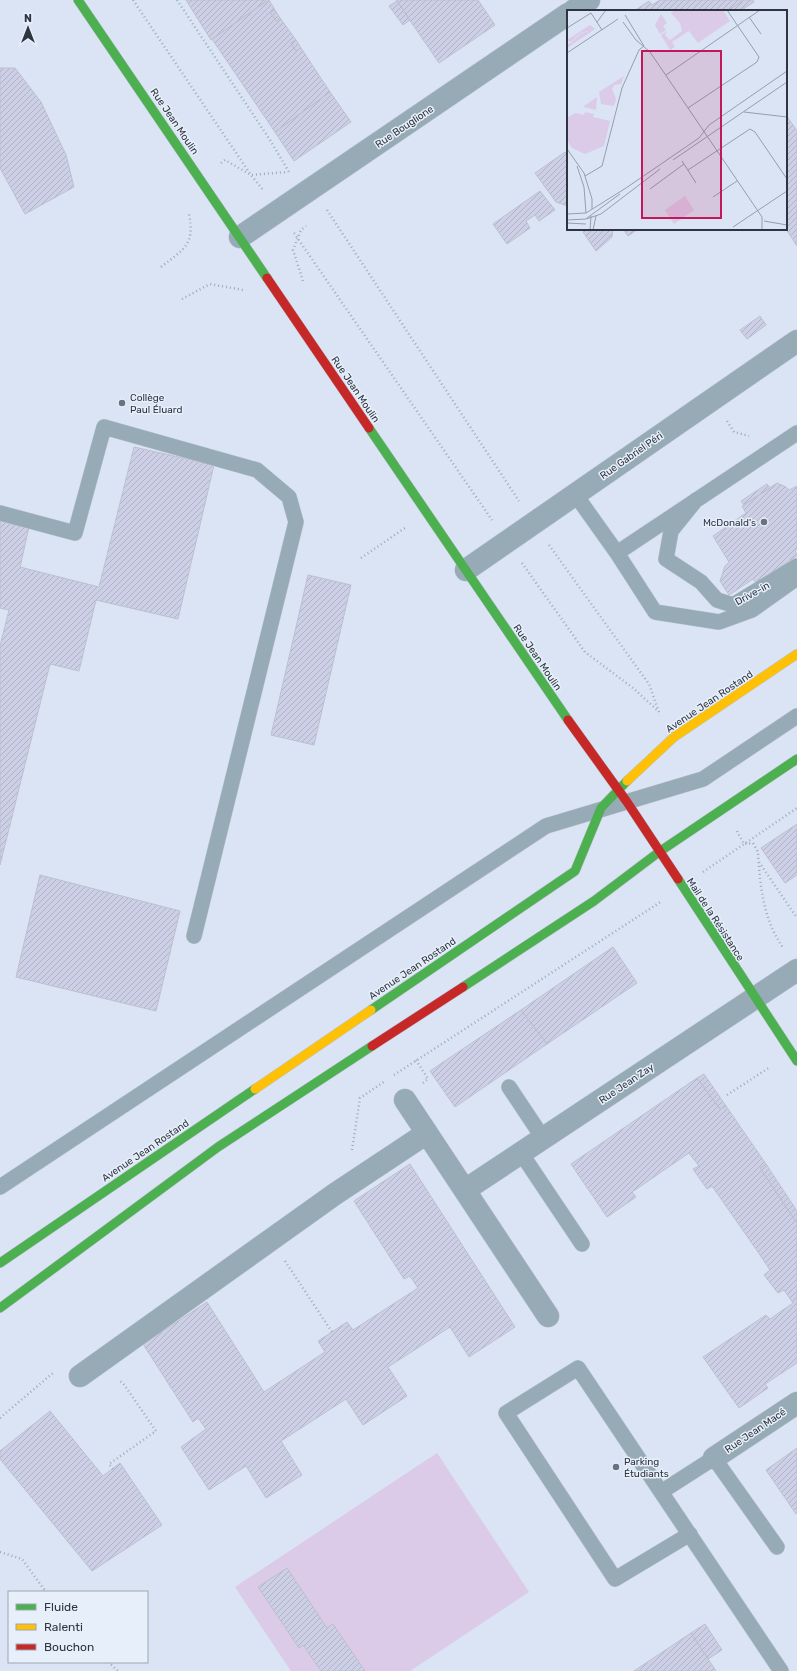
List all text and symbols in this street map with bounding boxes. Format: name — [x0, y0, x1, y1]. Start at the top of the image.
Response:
north arrow — [8, 8, 48, 48]
inset map — [567, 10, 787, 230]
text: N — [24, 12, 32, 25]
street label: Rue Jean Moulin — [148, 86, 201, 157]
street label: Rue Bouglione — [373, 103, 436, 151]
street label: Rue Jean Moulin — [329, 354, 382, 425]
place label: Collège Paul Éluard — [130, 392, 182, 416]
marker: Collège Paul Éluard — [117, 398, 127, 408]
street label: Rue Gabriel Péri — [598, 430, 665, 482]
place label: McDonald's — [703, 517, 756, 529]
marker: McDonald's — [759, 517, 769, 527]
street label: Drive-in — [733, 580, 772, 608]
street label: Rue Jean Moulin — [511, 622, 564, 693]
street label: Avenue Jean Rostand — [664, 668, 755, 735]
street label: Mail de la Résistance — [684, 876, 747, 964]
street label: Avenue Jean Rostand — [367, 935, 458, 1002]
street label: Rue Jean Zay — [597, 1061, 657, 1107]
street label: Avenue Jean Rostand — [100, 1117, 191, 1184]
street label: Rue Jean Macé — [723, 1406, 789, 1456]
place label: Parking Étudiants — [624, 1456, 669, 1480]
marker: Parking Étudiants — [611, 1462, 621, 1472]
legend — [8, 1591, 148, 1663]
text: Fluide — [44, 1600, 78, 1614]
text: Ralenti — [44, 1620, 83, 1634]
text: Bouchon — [44, 1640, 94, 1654]

